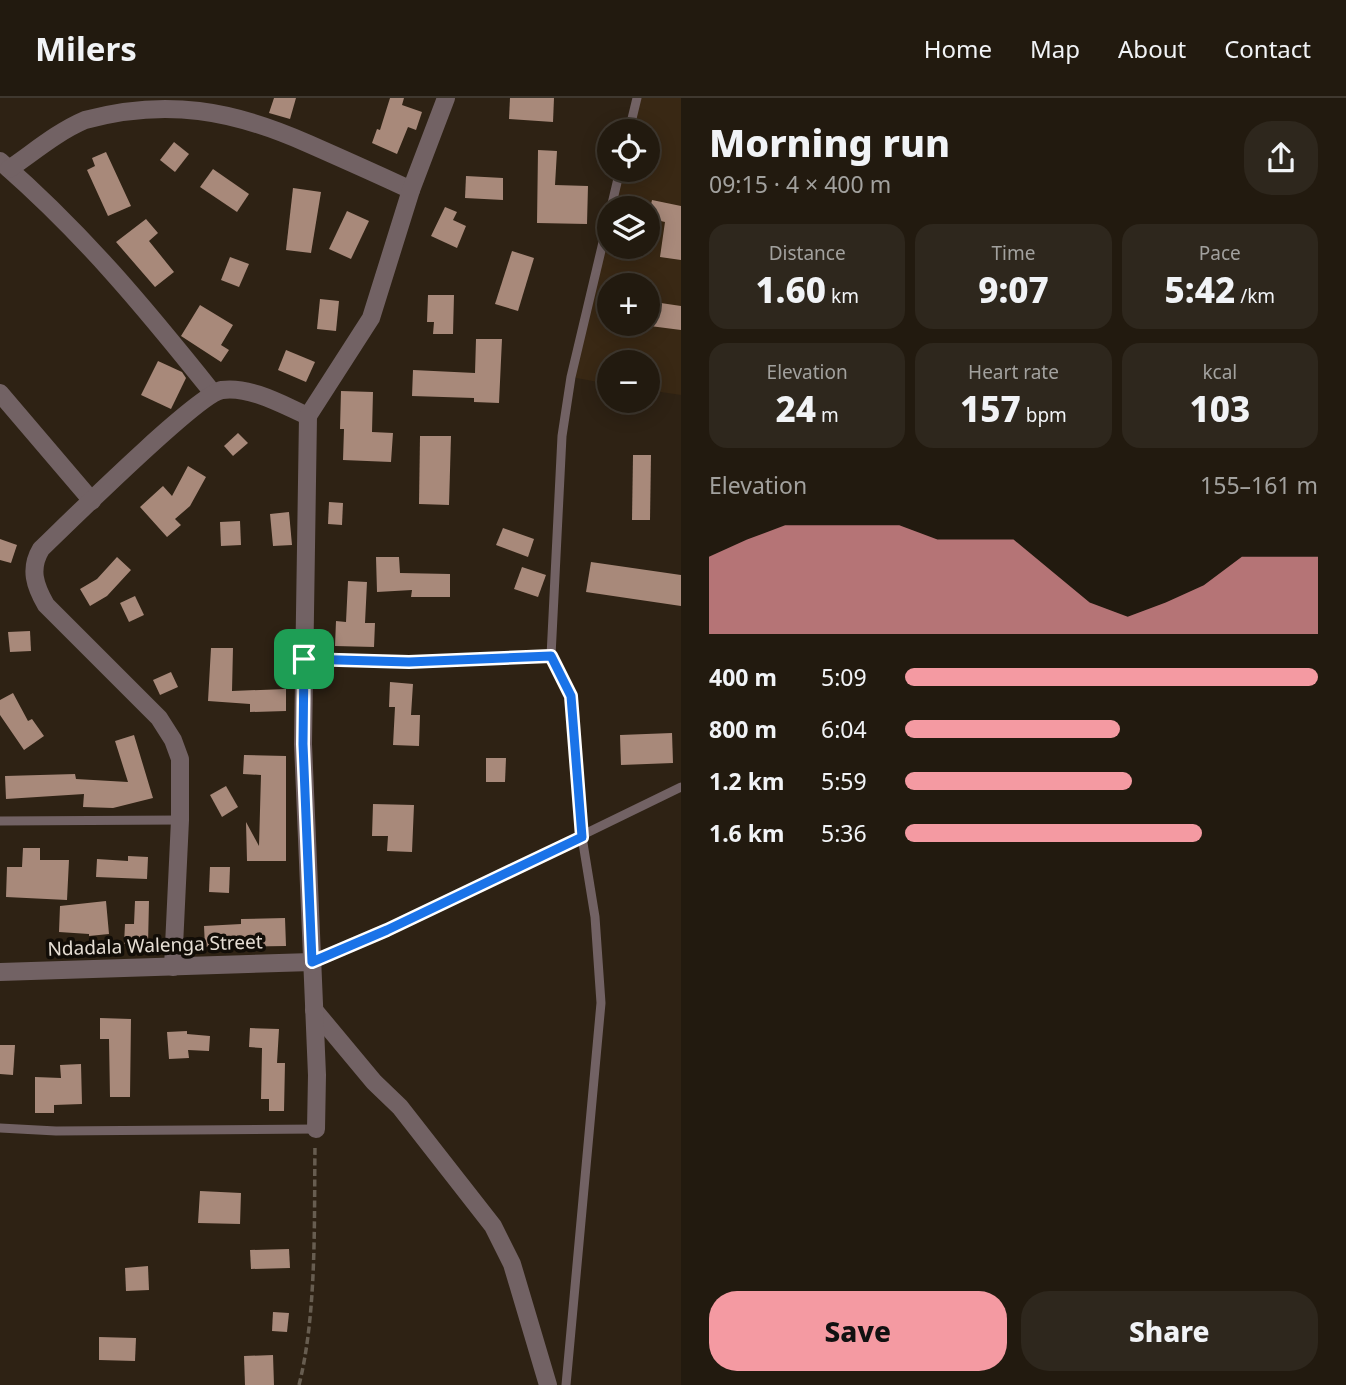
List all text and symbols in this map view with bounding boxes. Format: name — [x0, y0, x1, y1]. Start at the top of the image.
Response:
text: Milers — [35, 26, 137, 71]
text: Home — [924, 32, 992, 65]
text: Map — [1030, 32, 1080, 65]
text: About — [1118, 32, 1186, 65]
text: Contact — [1224, 32, 1311, 65]
text: Morning run — [709, 116, 950, 168]
map controls — [597, 119, 660, 413]
button: locate — [597, 119, 660, 182]
button: share — [1244, 121, 1318, 195]
text: 09:15 · 4 × 400 m — [709, 168, 891, 200]
button: layers — [597, 196, 660, 259]
text: Distance — [769, 240, 846, 266]
text: Time — [992, 240, 1035, 266]
text: Pace — [1199, 240, 1241, 266]
text: 1.60 — [755, 266, 826, 313]
text: 9:07 — [978, 266, 1049, 313]
text: 5:42 — [1165, 266, 1235, 313]
button: + — [597, 273, 660, 336]
text: km — [826, 283, 859, 309]
text: /km — [1235, 283, 1275, 309]
button: − — [597, 350, 660, 413]
text: Elevation — [767, 359, 848, 385]
text: Heart rate — [968, 359, 1059, 385]
text: kcal — [1202, 359, 1237, 385]
text: 24 — [776, 385, 816, 432]
text: 157 — [960, 385, 1021, 432]
text: 103 — [1189, 385, 1250, 432]
text: m — [816, 402, 839, 428]
text: bpm — [1021, 402, 1067, 428]
text: Elevation — [709, 469, 807, 501]
text: 155–161 m — [1200, 469, 1318, 501]
pin — [274, 629, 334, 689]
icon: arrive — [285, 640, 323, 678]
text: 400 m — [709, 661, 777, 693]
text: 5:09 — [821, 661, 867, 693]
text: 800 m — [709, 713, 777, 745]
text: 6:04 — [821, 713, 867, 745]
text: 1.2 km — [709, 765, 784, 797]
text: 5:59 — [821, 765, 867, 797]
text: 1.6 km — [709, 817, 784, 849]
text: 5:36 — [821, 817, 867, 849]
street label: Ndadala Walenga Street — [47, 928, 263, 962]
button: Save — [709, 1291, 1007, 1371]
button: Share — [1021, 1291, 1318, 1371]

